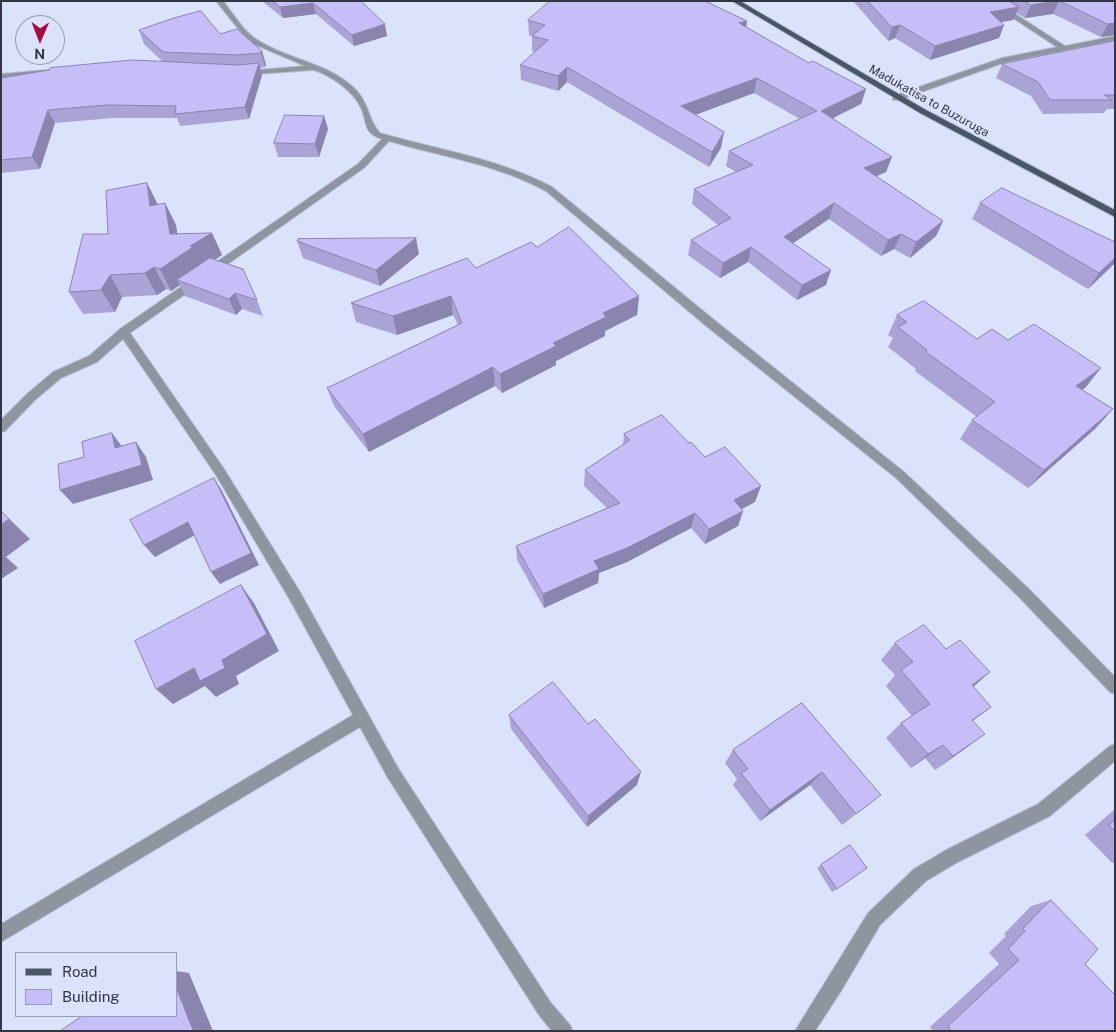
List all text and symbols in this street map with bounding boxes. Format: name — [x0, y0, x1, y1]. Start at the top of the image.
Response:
north arrow — [15, 15, 65, 65]
text: N — [34, 46, 45, 62]
street label: Madukatisa to Buzuruga — [866, 62, 992, 140]
legend — [15, 952, 178, 1017]
text: Road — [62, 963, 98, 980]
text: Building — [62, 988, 120, 1005]

